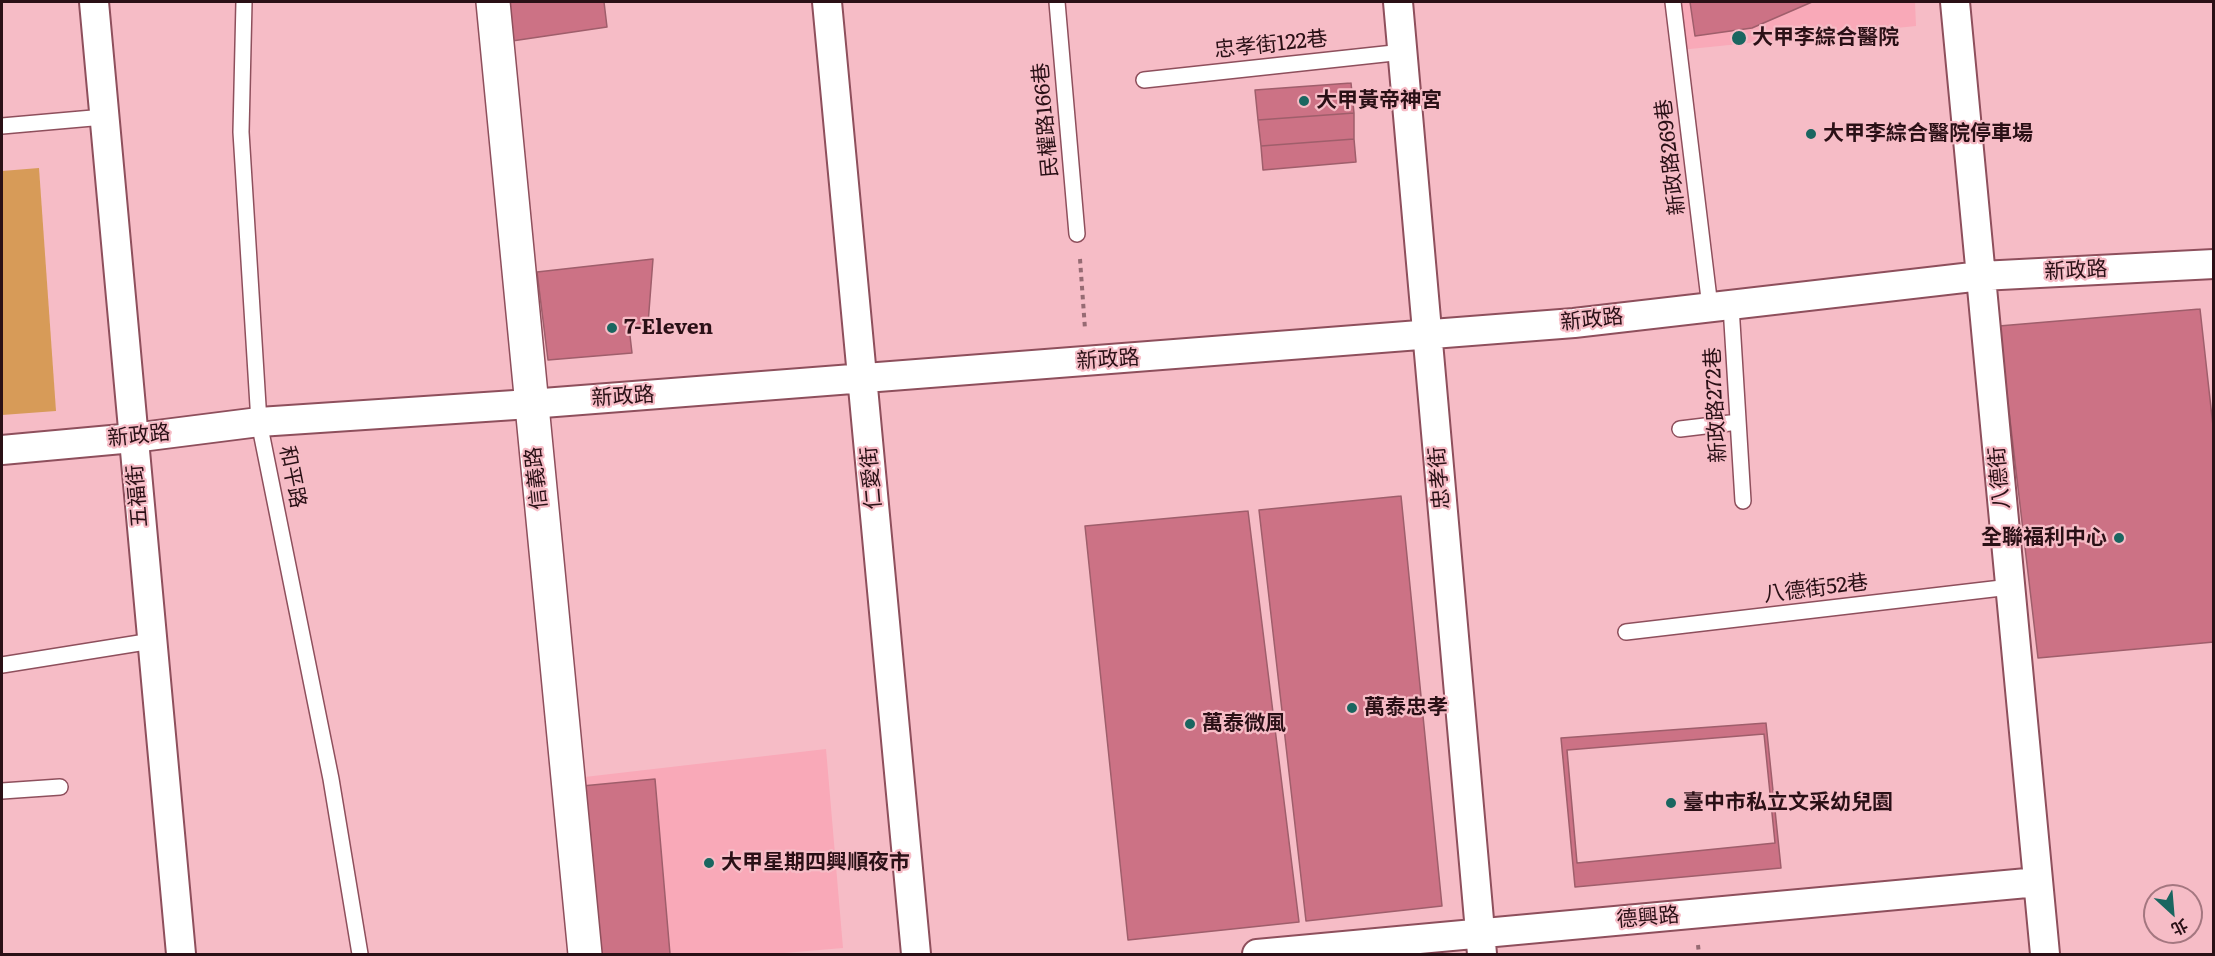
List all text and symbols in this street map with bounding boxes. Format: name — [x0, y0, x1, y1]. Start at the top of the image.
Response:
place label: 大甲李綜合醫院 — [1752, 25, 1899, 51]
street label: 忠孝街122巷 — [1213, 27, 1329, 63]
marker: 大甲李綜合醫院 — [1730, 29, 1748, 47]
street label: 民權路166巷 — [1028, 62, 1064, 178]
place label: 大甲黃帝神宮 — [1316, 88, 1442, 114]
marker: 大甲黃帝神宮 — [1297, 94, 1311, 108]
street label: 新政路269巷 — [1651, 97, 1691, 217]
place label: 大甲李綜合醫院停車場 — [1823, 121, 2033, 147]
marker: 大甲李綜合醫院停車場 — [1804, 127, 1818, 141]
street label: 新政路 — [2044, 257, 2108, 285]
street label: 新政路 — [1559, 304, 1625, 336]
place label: 7-Eleven — [624, 315, 713, 341]
marker: 7-Eleven — [605, 321, 619, 335]
street label: 新政路 — [1076, 345, 1140, 375]
street label: 新政路272巷 — [1700, 347, 1732, 463]
street label: 新政路 — [591, 382, 655, 412]
street label: 新政路 — [106, 420, 172, 452]
street label: 和平路 — [274, 444, 310, 510]
street label: 信義路 — [521, 445, 553, 511]
street label: 仁愛街 — [857, 446, 887, 510]
street label: 忠孝街 — [1425, 446, 1455, 510]
street label: 八德街 — [1985, 446, 2015, 510]
street label: 五福街 — [123, 464, 153, 528]
place label: 全聯福利中心 — [1981, 525, 2107, 551]
marker: 全聯福利中心 — [2112, 531, 2126, 545]
street label: 八德街52巷 — [1762, 570, 1870, 608]
place label: 萬泰忠孝 — [1364, 695, 1448, 721]
marker: 萬泰忠孝 — [1345, 701, 1359, 715]
place label: 萬泰微風 — [1202, 711, 1286, 737]
marker: 萬泰微風 — [1183, 717, 1197, 731]
place label: 臺中市私立文采幼兒園 — [1683, 790, 1893, 816]
marker: 臺中市私立文采幼兒園 — [1664, 796, 1678, 810]
place label: 大甲星期四興順夜市 — [721, 850, 910, 876]
marker: 大甲星期四興順夜市 — [702, 856, 716, 870]
north arrow — [2143, 884, 2203, 944]
street label: 德興路 — [1616, 903, 1680, 933]
text: 北 — [2168, 914, 2192, 943]

